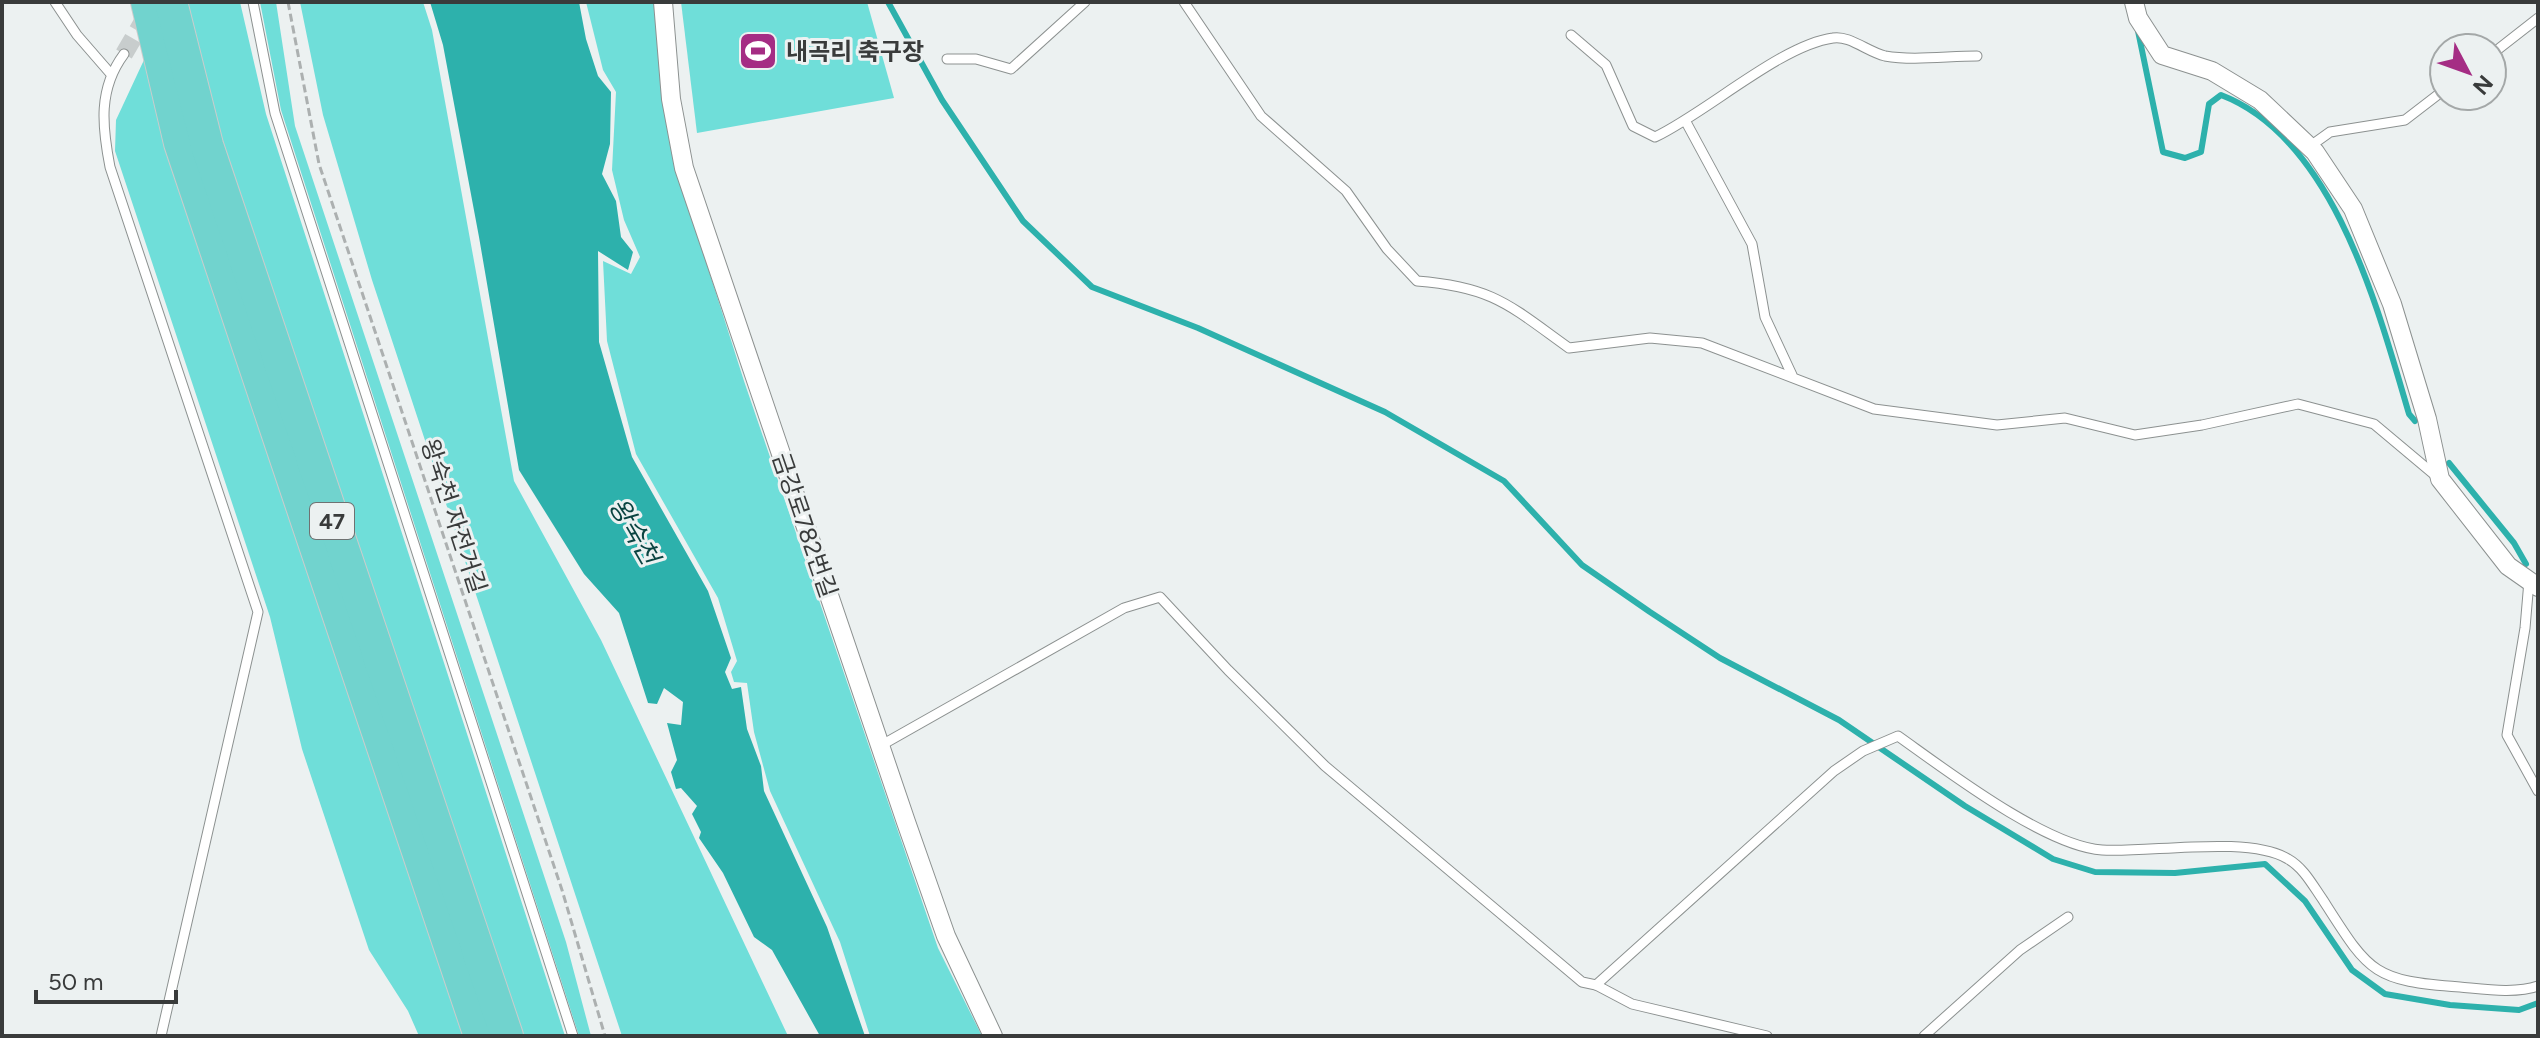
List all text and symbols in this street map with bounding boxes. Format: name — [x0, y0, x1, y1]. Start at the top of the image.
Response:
sports icon: 내곡리 축구장 — [737, 30, 779, 72]
north arrow — [2428, 32, 2508, 112]
place label: 내곡리 축구장 — [786, 37, 924, 66]
text: N — [2467, 70, 2498, 100]
street label: 왕숙천 자전거길 — [415, 435, 493, 597]
street label: 금강로782번길 — [767, 449, 843, 601]
water label: 왕숙천 — [602, 492, 667, 573]
road number: 47 — [310, 503, 354, 539]
scale bar — [36, 954, 176, 1004]
text: 50 m — [48, 967, 104, 996]

